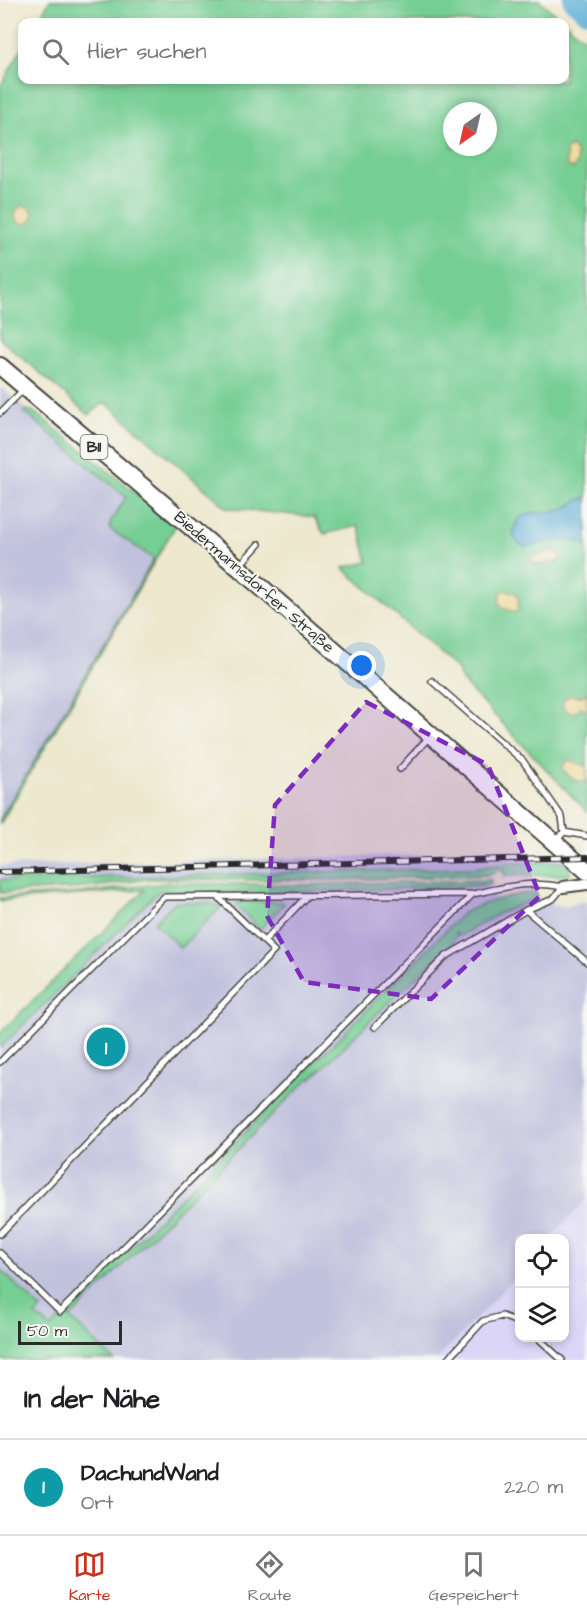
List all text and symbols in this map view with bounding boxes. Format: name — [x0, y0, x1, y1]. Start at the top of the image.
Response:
search box — [18, 18, 569, 84]
icon: search — [39, 35, 72, 68]
text: Hier suchen — [87, 36, 206, 67]
north arrow — [443, 102, 497, 156]
road number: B11 — [80, 435, 107, 459]
street label: Biedermannsdorfer Straße — [169, 506, 339, 658]
your location — [347, 651, 376, 680]
pin: 1 — [86, 1024, 126, 1070]
map controls — [515, 1234, 569, 1342]
button: locate — [515, 1234, 569, 1288]
button: layers — [515, 1288, 569, 1342]
scale bar — [18, 1318, 122, 1346]
text: 50 m — [27, 1320, 67, 1342]
text: In der Nähe — [24, 1381, 160, 1417]
text: DachundWand — [81, 1458, 219, 1489]
text: 1 — [42, 1473, 45, 1501]
text: 220 m — [504, 1473, 563, 1501]
text: Ort — [81, 1489, 114, 1517]
tab: Karte — [69, 1548, 110, 1606]
tab: Route — [248, 1548, 291, 1606]
tab: Gespeichert — [429, 1548, 518, 1606]

